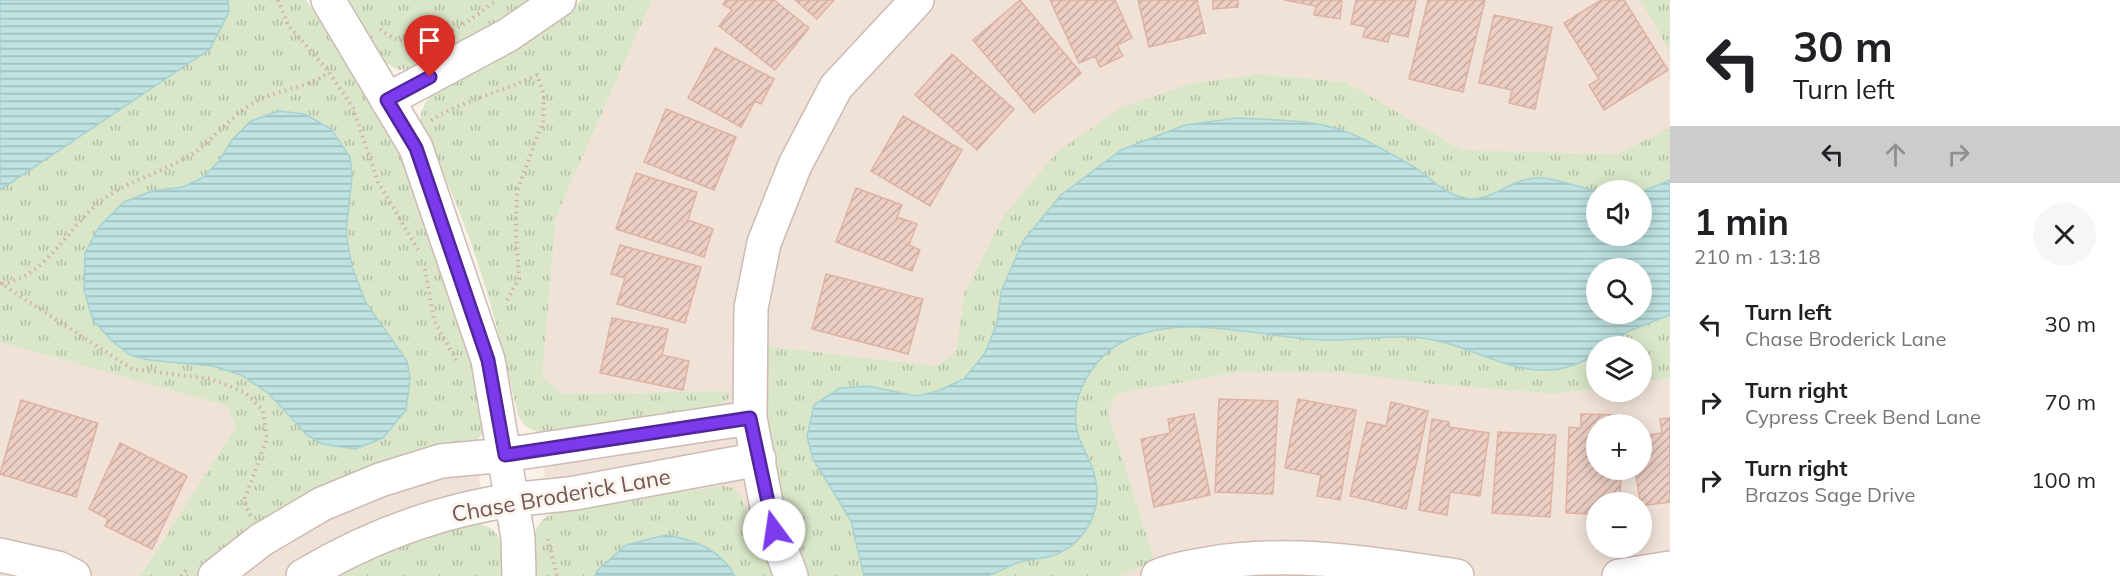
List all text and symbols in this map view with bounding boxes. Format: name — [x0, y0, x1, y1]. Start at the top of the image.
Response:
pin — [404, 15, 455, 77]
text: 30 m — [1793, 20, 1893, 73]
icon: arrive — [413, 24, 446, 57]
icon: left — [1694, 24, 1772, 102]
text: Turn left — [1793, 72, 1895, 106]
icon: left — [1816, 138, 1849, 171]
icon: ahead — [1879, 138, 1912, 171]
icon: right — [1942, 138, 1975, 171]
map controls — [1586, 180, 1652, 558]
button: sound — [1586, 180, 1652, 246]
text: 1 min — [1694, 199, 1789, 244]
button: close — [2033, 203, 2096, 266]
text: 210 m · 13:18 — [1694, 244, 1820, 269]
button: search — [1586, 258, 1652, 324]
text: Turn left — [1745, 298, 1832, 326]
icon: left — [1694, 308, 1727, 341]
text: 30 m — [2045, 310, 2096, 338]
text: Chase Broderick Lane — [1745, 326, 1946, 351]
button: layers — [1586, 336, 1652, 402]
text: Turn right — [1745, 376, 1848, 404]
icon: right — [1694, 386, 1727, 419]
text: 70 m — [2045, 388, 2096, 416]
text: Cypress Creek Bend Lane — [1745, 404, 1981, 429]
button: + — [1586, 414, 1652, 480]
text: Turn right — [1745, 454, 1848, 482]
street label: Chase Broderick Lane — [449, 462, 673, 528]
icon: right — [1694, 464, 1727, 497]
text: 100 m — [2031, 466, 2096, 494]
text: Brazos Sage Drive — [1745, 482, 1915, 507]
button: − — [1586, 492, 1652, 558]
position arrow — [742, 498, 806, 562]

